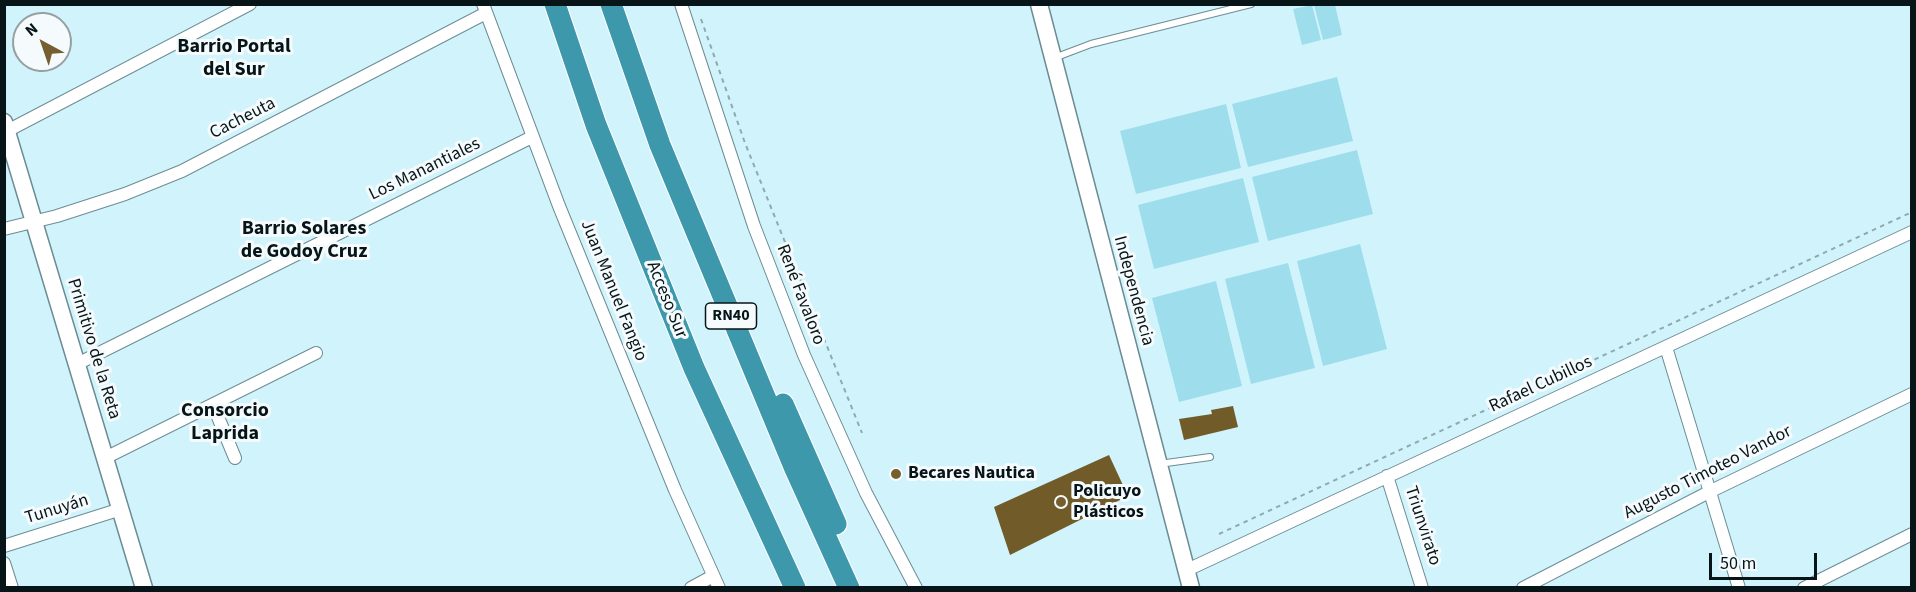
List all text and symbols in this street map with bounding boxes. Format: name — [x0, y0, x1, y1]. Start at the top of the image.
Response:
north arrow — [12, 12, 72, 72]
text: N — [21, 18, 43, 42]
district label: Barrio Portal del Sur — [177, 36, 291, 83]
street label: Cacheuta — [207, 93, 279, 145]
street label: Los Manantiales — [366, 134, 484, 206]
street label: Juan Manuel Fangio — [575, 217, 651, 365]
district label: Barrio Solares de Godoy Cruz — [241, 218, 367, 265]
street label: Independencia — [1108, 234, 1158, 348]
street label: René Favaloro — [771, 242, 829, 348]
street label: Acceso Sur — [641, 258, 691, 342]
street label: Primitivo de la Reta — [61, 276, 125, 422]
road number: RN40 — [706, 303, 756, 329]
street label: Rafael Cubillos — [1486, 352, 1596, 418]
district label: Consorcio Laprida — [181, 400, 269, 447]
street label: Augusto Timoteo Vandor — [1621, 421, 1795, 525]
place label: Becares Nautica — [908, 463, 1035, 485]
marker: Becares Nautica — [889, 467, 903, 481]
place label: Policuyo Plásticos — [1073, 481, 1144, 524]
street label: Triunvirato — [1399, 484, 1445, 568]
street label: Tunuyán — [23, 490, 91, 530]
marker: Policuyo Plásticos — [1054, 495, 1068, 509]
scale bar — [1712, 541, 1820, 579]
text: 50 m — [1720, 551, 1756, 576]

